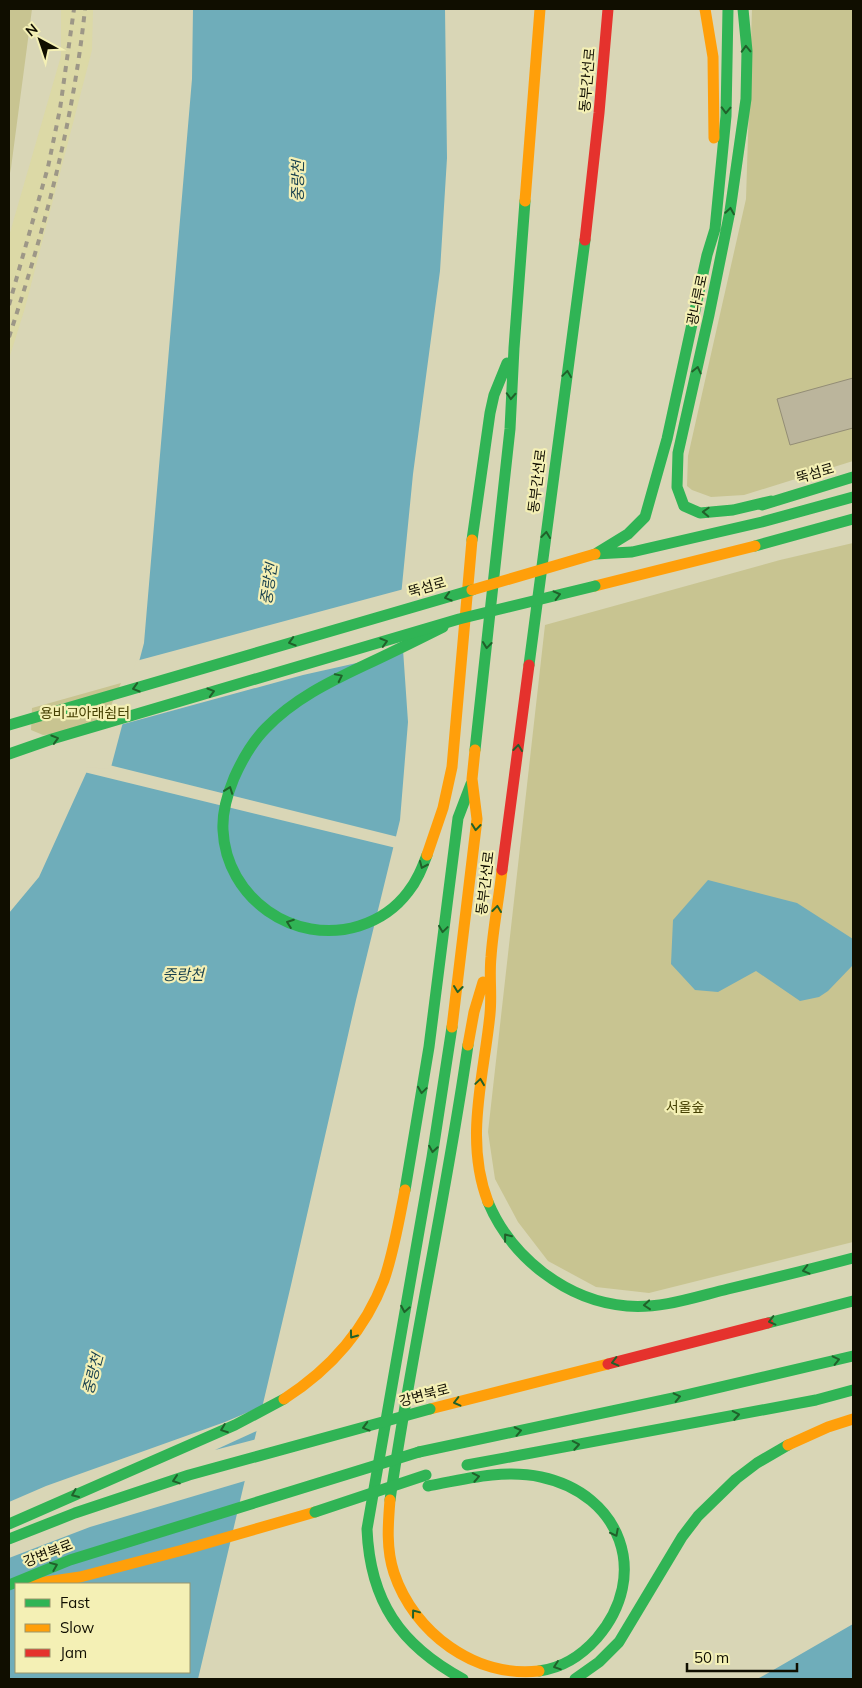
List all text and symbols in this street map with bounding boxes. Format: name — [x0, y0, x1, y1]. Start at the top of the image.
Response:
north arrow — [15, 15, 65, 65]
text: N — [22, 20, 41, 40]
one-way arrow — [741, 45, 752, 53]
street label: 동부간선로 — [575, 47, 599, 113]
one-way arrow — [721, 106, 732, 114]
water label: 중랑천 — [288, 158, 307, 202]
one-way arrow — [724, 206, 734, 215]
street label: 광나루로 — [683, 273, 711, 327]
one-way arrow — [691, 365, 702, 374]
one-way arrow — [561, 369, 571, 378]
one-way arrow — [506, 393, 517, 401]
street label: 동부간선로 — [524, 448, 550, 514]
street label: 뚝섬로 — [794, 459, 836, 487]
one-way arrow — [701, 507, 709, 517]
one-way arrow — [540, 530, 550, 539]
water label: 중랑천 — [256, 560, 281, 606]
street label: 뚝섬로 — [406, 573, 448, 601]
one-way arrow — [553, 590, 562, 601]
one-way arrow — [444, 591, 452, 601]
one-way arrow — [288, 637, 296, 647]
one-way arrow — [379, 637, 387, 647]
one-way arrow — [482, 641, 493, 649]
one-way arrow — [334, 673, 343, 683]
one-way arrow — [132, 682, 140, 692]
one-way arrow — [206, 688, 214, 698]
park label: 용비교아래쉼터 — [40, 704, 130, 722]
one-way arrow — [50, 734, 59, 744]
one-way arrow — [512, 744, 523, 752]
one-way arrow — [223, 786, 233, 795]
one-way arrow — [471, 823, 482, 831]
street label: 동부간선로 — [472, 850, 498, 916]
one-way arrow — [419, 860, 429, 869]
one-way arrow — [491, 905, 502, 913]
one-way arrow — [286, 919, 294, 929]
one-way arrow — [438, 925, 449, 933]
water label: 중랑천 — [162, 965, 206, 984]
one-way arrow — [453, 984, 463, 993]
one-way arrow — [475, 1077, 485, 1086]
one-way arrow — [417, 1086, 427, 1094]
park label: 서울숲 — [666, 1098, 704, 1116]
one-way arrow — [429, 1145, 439, 1154]
one-way arrow — [504, 1233, 513, 1243]
one-way arrow — [801, 1264, 810, 1275]
one-way arrow — [643, 1299, 651, 1310]
one-way arrow — [400, 1305, 410, 1314]
one-way arrow — [769, 1316, 777, 1326]
one-way arrow — [350, 1329, 359, 1339]
water label: 중랑천 — [78, 1349, 108, 1396]
one-way arrow — [610, 1356, 619, 1367]
one-way arrow — [831, 1356, 840, 1366]
street label: 강변북로 — [397, 1380, 451, 1410]
one-way arrow — [673, 1392, 682, 1403]
one-way arrow — [453, 1396, 462, 1407]
one-way arrow — [732, 1410, 740, 1421]
one-way arrow — [362, 1421, 371, 1431]
one-way arrow — [220, 1424, 228, 1434]
one-way arrow — [514, 1426, 523, 1437]
one-way arrow — [572, 1440, 581, 1450]
one-way arrow — [472, 1472, 481, 1483]
one-way arrow — [172, 1474, 180, 1484]
one-way arrow — [71, 1488, 80, 1499]
one-way arrow — [609, 1528, 619, 1537]
street label: 강변북로 — [21, 1535, 75, 1571]
one-way arrow — [49, 1562, 58, 1573]
legend — [15, 1583, 190, 1673]
text: Fast — [60, 1593, 90, 1612]
one-way arrow — [412, 1610, 420, 1619]
text: Slow — [60, 1618, 94, 1637]
scale bar — [687, 1640, 797, 1672]
text: Jam — [60, 1643, 87, 1662]
text: 50 m — [694, 1648, 729, 1667]
one-way arrow — [553, 1660, 562, 1670]

